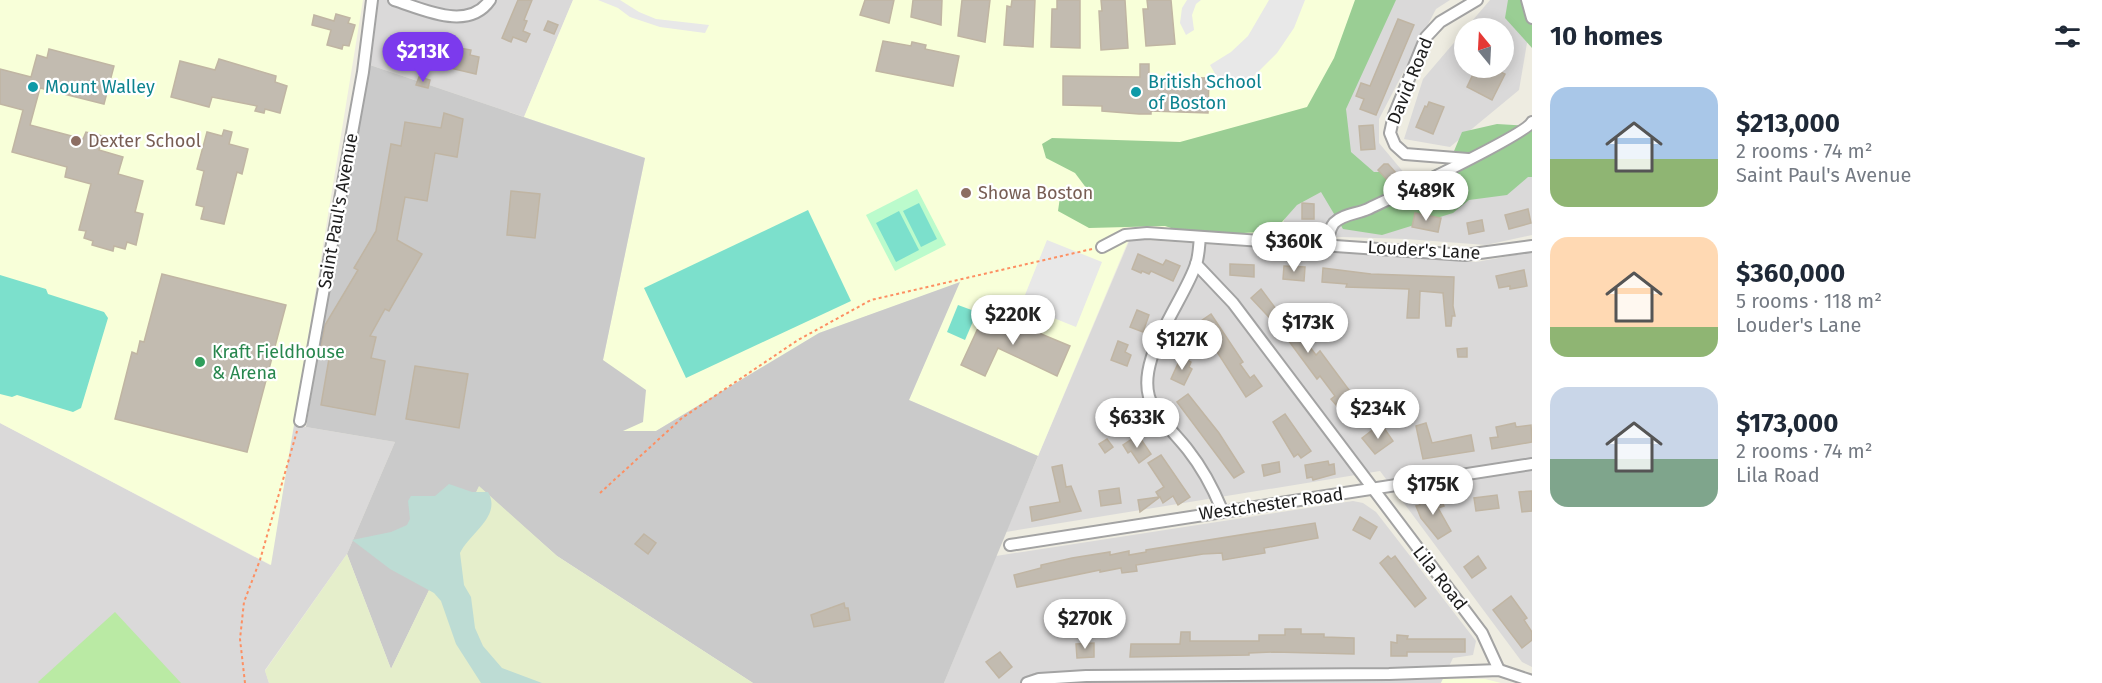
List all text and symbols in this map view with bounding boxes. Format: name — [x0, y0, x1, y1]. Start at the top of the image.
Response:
north arrow — [1454, 18, 1514, 78]
map controls — [1454, 18, 1514, 78]
icon: filters — [2051, 20, 2084, 53]
text: 10 homes — [1550, 21, 1663, 52]
pin: $213K — [381, 32, 465, 83]
street label: David Road — [1383, 34, 1437, 128]
text: $213K — [396, 39, 450, 63]
place label: British School of Boston — [1148, 71, 1262, 114]
place label: Mount Walley — [45, 76, 155, 98]
marker: Mount Walley — [26, 80, 40, 94]
marker: British School of Boston — [1129, 85, 1143, 99]
text: $213,000 — [1736, 108, 1840, 139]
icon: home — [1598, 111, 1670, 183]
place label: Dexter School — [88, 130, 201, 152]
street label: Saint Paul's Avenue — [313, 131, 363, 291]
marker: Dexter School — [69, 134, 83, 148]
text: 2 rooms · 74 m² — [1736, 139, 1873, 163]
text: Saint Paul's Avenue — [1736, 163, 1911, 187]
pin: $489K — [1384, 171, 1468, 222]
text: $489K — [1397, 178, 1455, 202]
place label: Showa Boston — [978, 182, 1093, 204]
marker: Showa Boston — [959, 186, 973, 200]
pin: $360K — [1252, 222, 1336, 273]
text: $360K — [1265, 229, 1323, 253]
street label: Louder's Lane — [1367, 236, 1481, 264]
text: $360,000 — [1736, 258, 1845, 289]
icon: home — [1598, 261, 1670, 333]
text: 5 rooms · 118 m² — [1736, 289, 1882, 313]
pin: $220K — [971, 295, 1055, 346]
text: $220K — [985, 302, 1041, 326]
pin: $173K — [1266, 303, 1350, 354]
text: $173K — [1282, 310, 1334, 334]
text: Louder's Lane — [1736, 313, 1862, 337]
pin: $127K — [1140, 320, 1224, 371]
text: $127K — [1156, 327, 1208, 351]
place label: Kraft Fieldhouse & Arena — [212, 341, 345, 384]
marker: Kraft Fieldhouse & Arena — [193, 355, 207, 369]
pin: $234K — [1336, 389, 1420, 440]
text: $234K — [1350, 396, 1406, 420]
pin: $633K — [1095, 398, 1179, 449]
text: $633K — [1109, 405, 1165, 429]
text: $173,000 — [1736, 408, 1838, 439]
icon: home — [1598, 411, 1670, 483]
text: 2 rooms · 74 m² — [1736, 439, 1873, 463]
text: Lila Road — [1736, 463, 1820, 487]
pin: $175K — [1391, 465, 1475, 516]
text: $175K — [1407, 472, 1459, 496]
street label: Westchester Road — [1197, 483, 1345, 525]
street label: Lila Road — [1408, 542, 1472, 614]
pin: $270K — [1043, 599, 1127, 650]
text: $270K — [1058, 606, 1112, 630]

